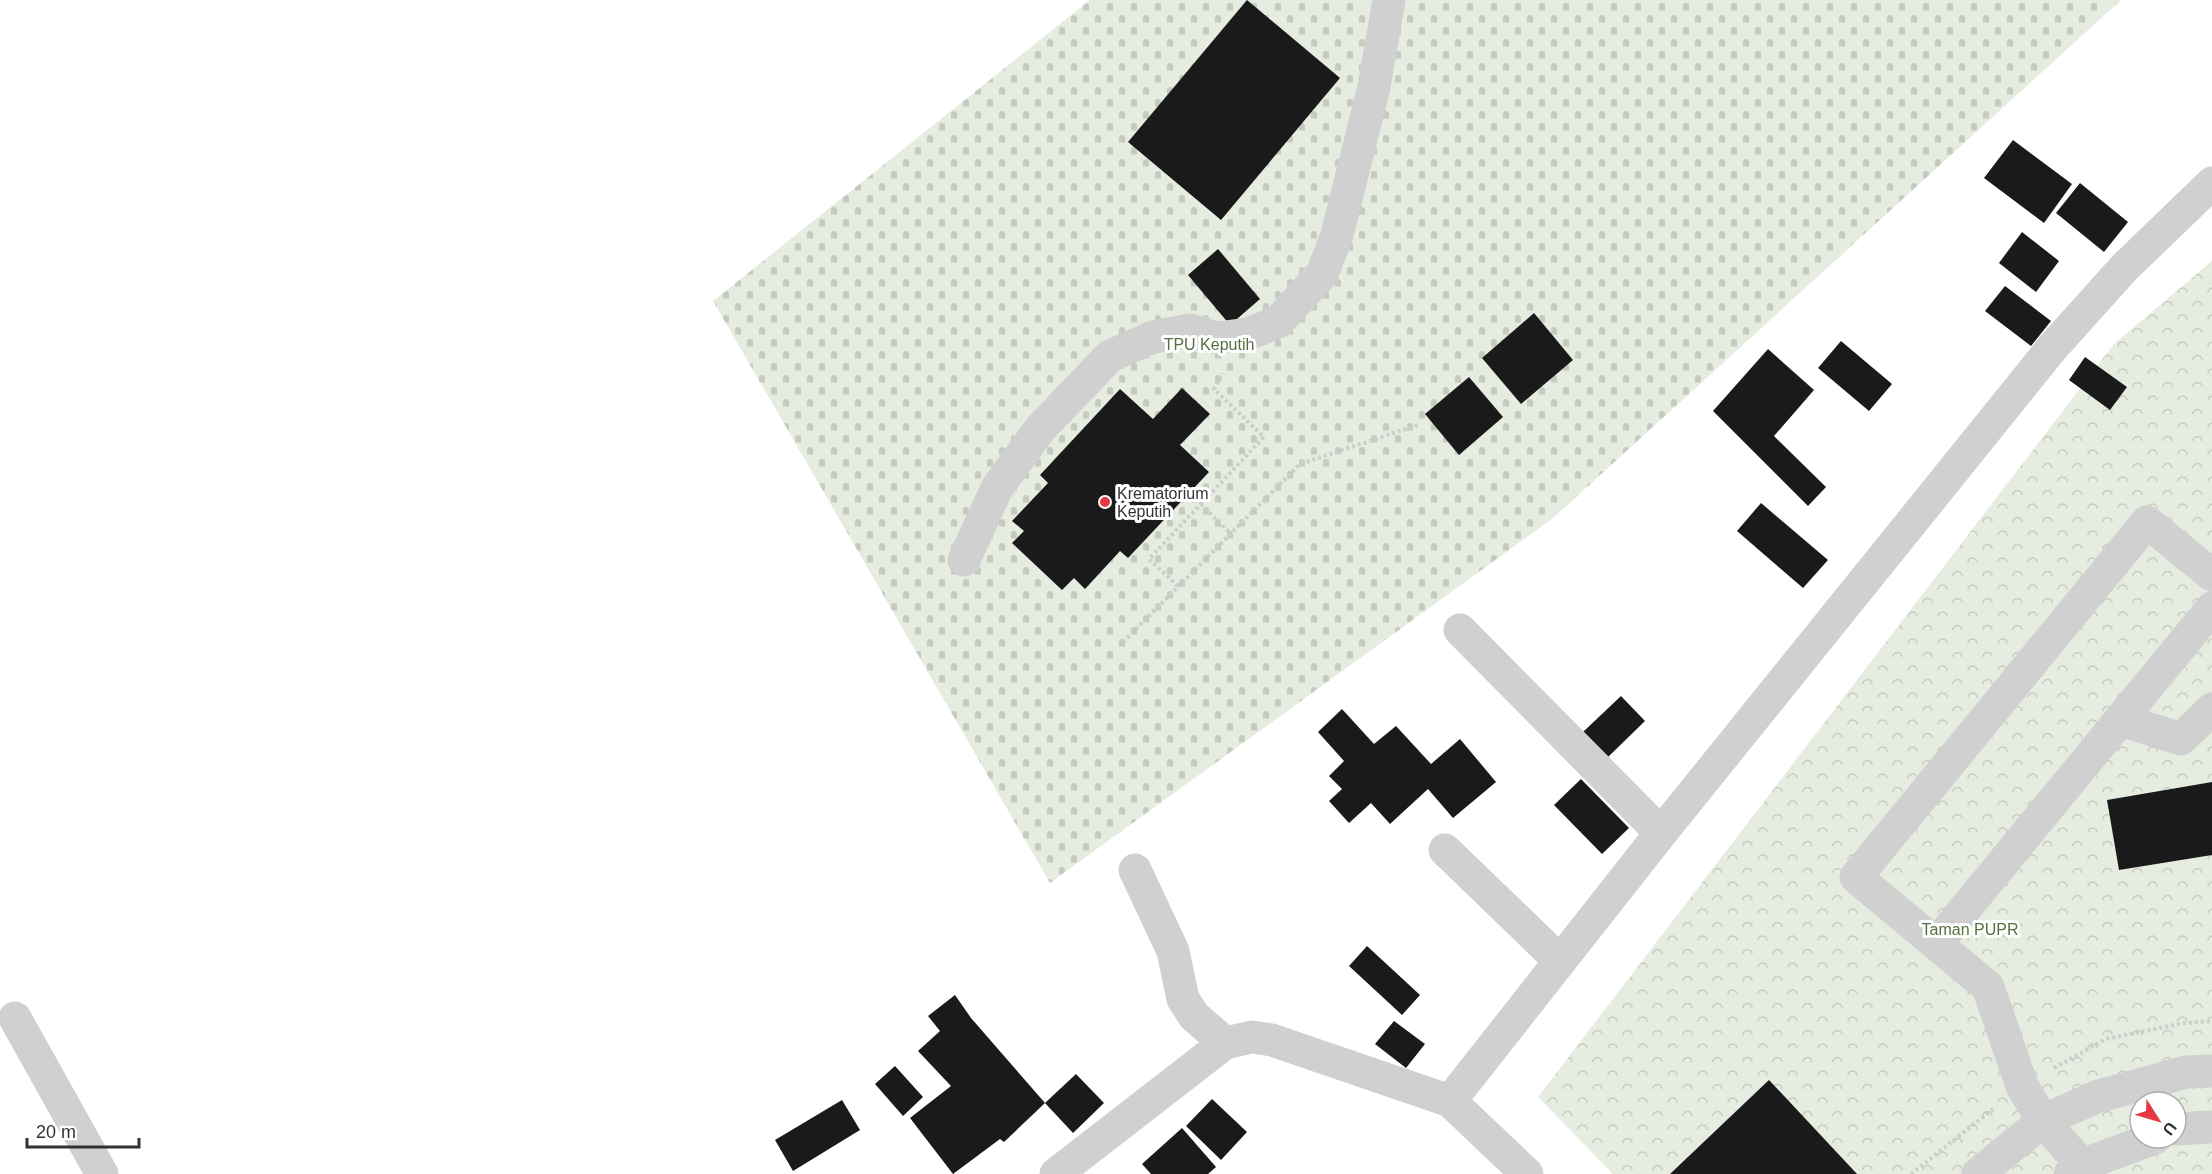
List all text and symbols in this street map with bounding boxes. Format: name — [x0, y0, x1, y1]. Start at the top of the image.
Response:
park label: TPU Keputih — [1164, 336, 1254, 353]
place label: Krematorium Keputih — [1117, 485, 1209, 520]
marker: Krematorium Keputih — [1098, 495, 1112, 509]
park label: Taman PUPR — [1922, 921, 2018, 938]
north arrow — [2128, 1090, 2188, 1150]
scale bar — [27, 1111, 140, 1149]
text: U — [2159, 1119, 2180, 1138]
text: 20 m — [36, 1122, 76, 1142]

